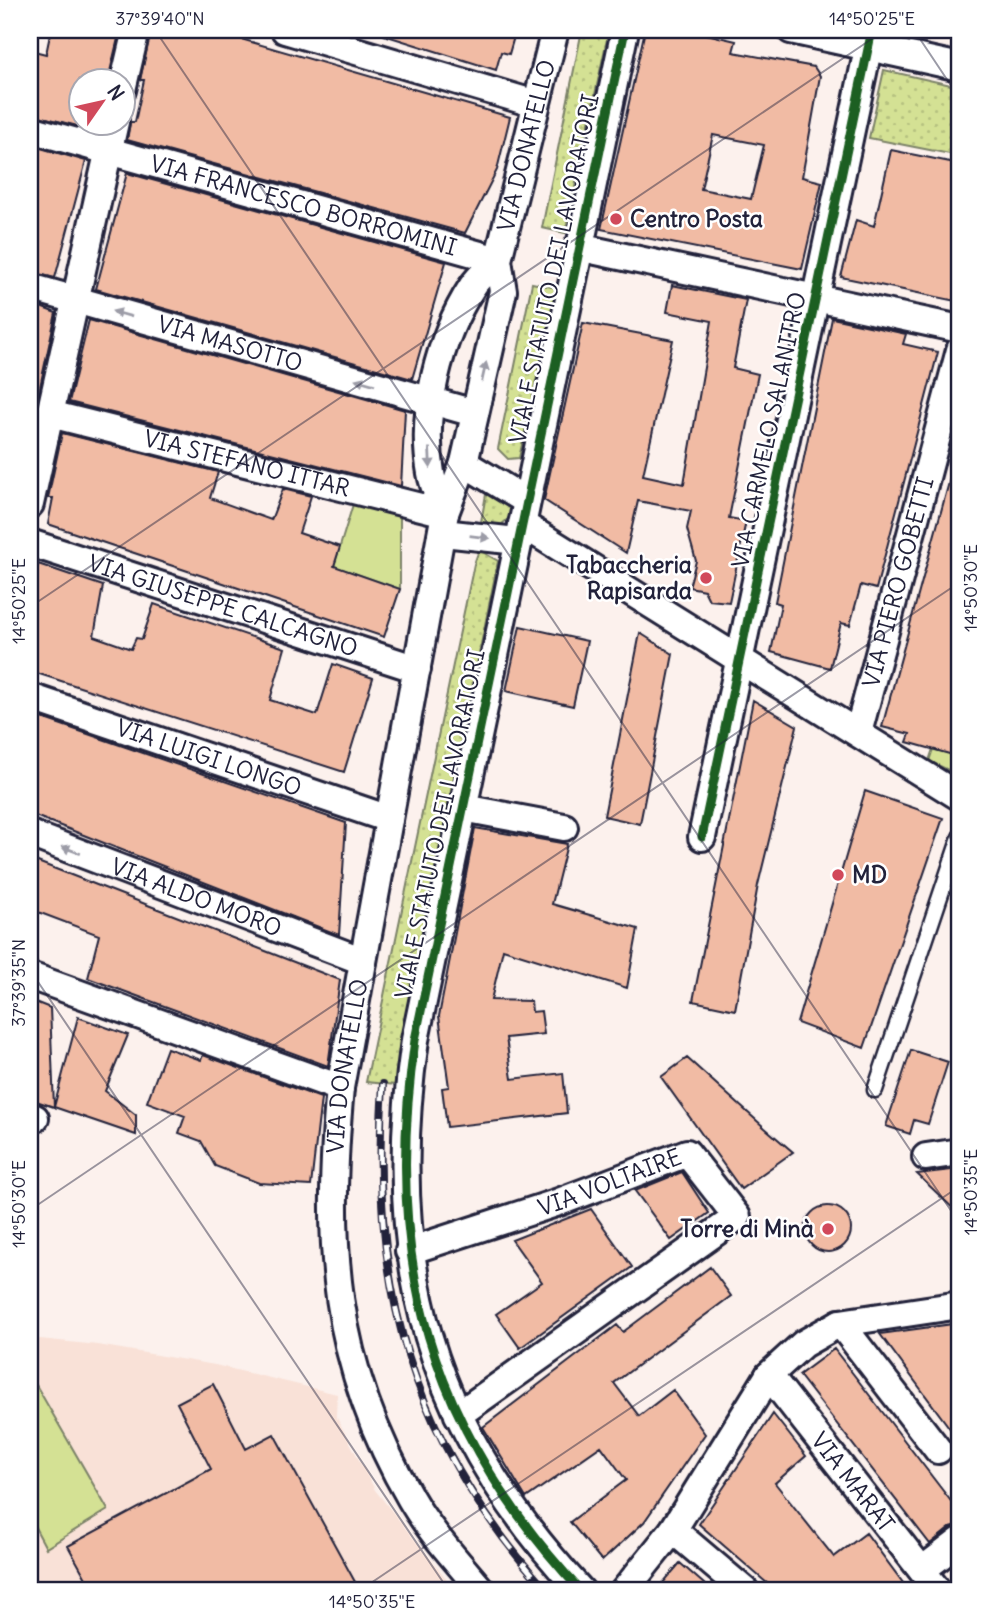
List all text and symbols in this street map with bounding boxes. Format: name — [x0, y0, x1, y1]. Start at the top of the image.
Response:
text: 37°39'40"N — [115, 7, 205, 30]
text: 14°50'25"E — [829, 7, 915, 30]
street label: VIA DONATELLO — [491, 57, 561, 234]
north arrow — [66, 66, 136, 136]
text: N — [102, 80, 130, 105]
street label: VIALE STATUTO DEI LAVORATORI — [502, 91, 605, 446]
street label: VIA FRANCESCO BORROMINI — [147, 148, 460, 262]
place label: Centro Posta — [630, 204, 763, 233]
marker: Centro Posta — [608, 211, 624, 227]
street label: VIA CARMELO SALANITRO — [725, 289, 812, 571]
one-way arrow — [112, 308, 133, 318]
street label: VIA MASOTTO — [154, 309, 306, 378]
one-way arrow — [479, 361, 490, 383]
one-way arrow — [354, 376, 375, 386]
street label: VIA STEFANO ITTAR — [141, 423, 353, 503]
one-way arrow — [424, 447, 435, 469]
street label: VIA PIERO GOBETTI — [856, 474, 940, 691]
one-way arrow — [470, 532, 492, 543]
text: 14°50'30"E — [959, 544, 982, 632]
street label: VIA GIUSEPPE CALCAGNO — [85, 548, 362, 663]
place label: Tabaccheria Rapisarda — [566, 550, 692, 605]
text: 14°50'25"E — [7, 558, 30, 644]
marker: Tabaccheria Rapisarda — [698, 570, 714, 586]
street label: VIALE STATUTO DEI LAVORATORI — [388, 646, 491, 1001]
street label: VIA LUIGI LONGO — [113, 712, 306, 802]
one-way arrow — [60, 844, 81, 855]
street label: VIA ALDO MORO — [107, 851, 286, 943]
place label: MD — [852, 860, 887, 889]
marker: MD — [830, 867, 846, 883]
text: 37°39'35"N — [7, 939, 30, 1027]
street label: VIA DONATELLO — [320, 977, 374, 1154]
street label: VIA VOLTAIRE — [534, 1142, 685, 1222]
text: 14°50'35"E — [959, 1149, 982, 1235]
text: 14°50'30"E — [7, 1160, 30, 1248]
place label: Torre di Minà — [680, 1214, 814, 1243]
marker: Torre di Minà — [820, 1221, 836, 1237]
street label: VIA MARAT — [805, 1426, 901, 1537]
text: 14°50'35"E — [329, 1590, 415, 1613]

